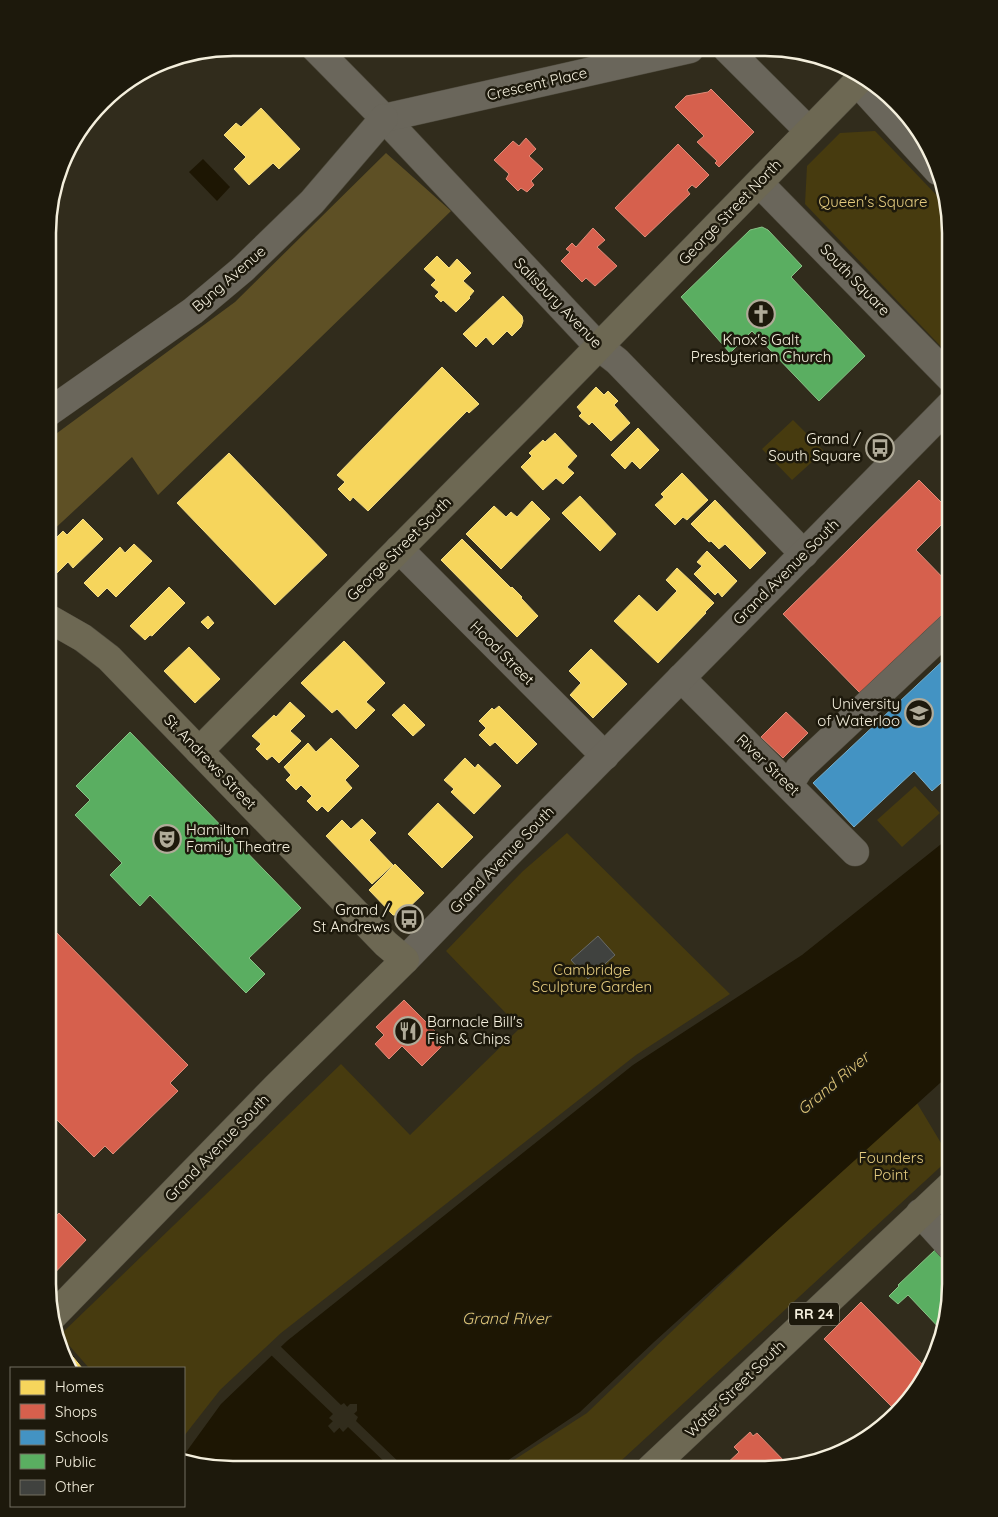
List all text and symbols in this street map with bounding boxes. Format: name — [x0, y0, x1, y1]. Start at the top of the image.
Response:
street label: Crescent Place — [485, 63, 589, 104]
street label: George Street North — [674, 155, 785, 268]
park label: Queen's Square — [819, 192, 927, 211]
street label: South Square — [816, 240, 894, 320]
street label: Byng Avenue — [188, 241, 270, 316]
street label: Salisbury Avenue — [510, 253, 606, 352]
church icon: Knox's Galt Presbyterian Church — [746, 299, 776, 329]
place label: Knox's Galt Presbyterian Church — [691, 330, 831, 366]
place label: Grand / South Square — [768, 429, 861, 465]
bus stop icon: Grand / South Square — [865, 433, 895, 463]
street label: George Street South — [342, 492, 455, 605]
street label: Grand Avenue South — [729, 515, 843, 629]
street label: Hood Street — [466, 617, 538, 689]
place label: University of Waterloo — [817, 694, 900, 730]
school or university icon: University of Waterloo — [904, 698, 934, 728]
street label: St. Andrews Street — [160, 710, 261, 813]
street label: River Street — [733, 730, 804, 799]
street label: Grand Avenue South — [445, 802, 558, 917]
place label: Hamilton Family Theatre — [186, 820, 290, 856]
theatre icon: Hamilton Family Theatre — [152, 824, 182, 854]
place label: Grand / St Andrews — [313, 900, 390, 936]
bus stop icon: Grand / St Andrews — [394, 904, 424, 934]
park label: Cambridge Sculpture Garden — [532, 960, 652, 996]
place label: Barnacle Bill's Fish & Chips — [427, 1012, 523, 1048]
restaurant icon: Barnacle Bill's Fish & Chips — [393, 1016, 423, 1046]
water label: Grand River — [793, 1046, 874, 1119]
street label: Grand Avenue South — [160, 1090, 273, 1205]
park label: Founders Point — [859, 1148, 923, 1184]
road number: RR 24 — [789, 1302, 839, 1326]
water label: Grand River — [462, 1308, 552, 1328]
street label: Water Street South — [681, 1336, 789, 1441]
legend — [10, 1367, 185, 1507]
text: Homes — [55, 1377, 104, 1396]
text: Shops — [55, 1402, 97, 1421]
text: Schools — [55, 1427, 108, 1446]
text: Public — [55, 1452, 96, 1471]
text: Other — [55, 1477, 95, 1496]

